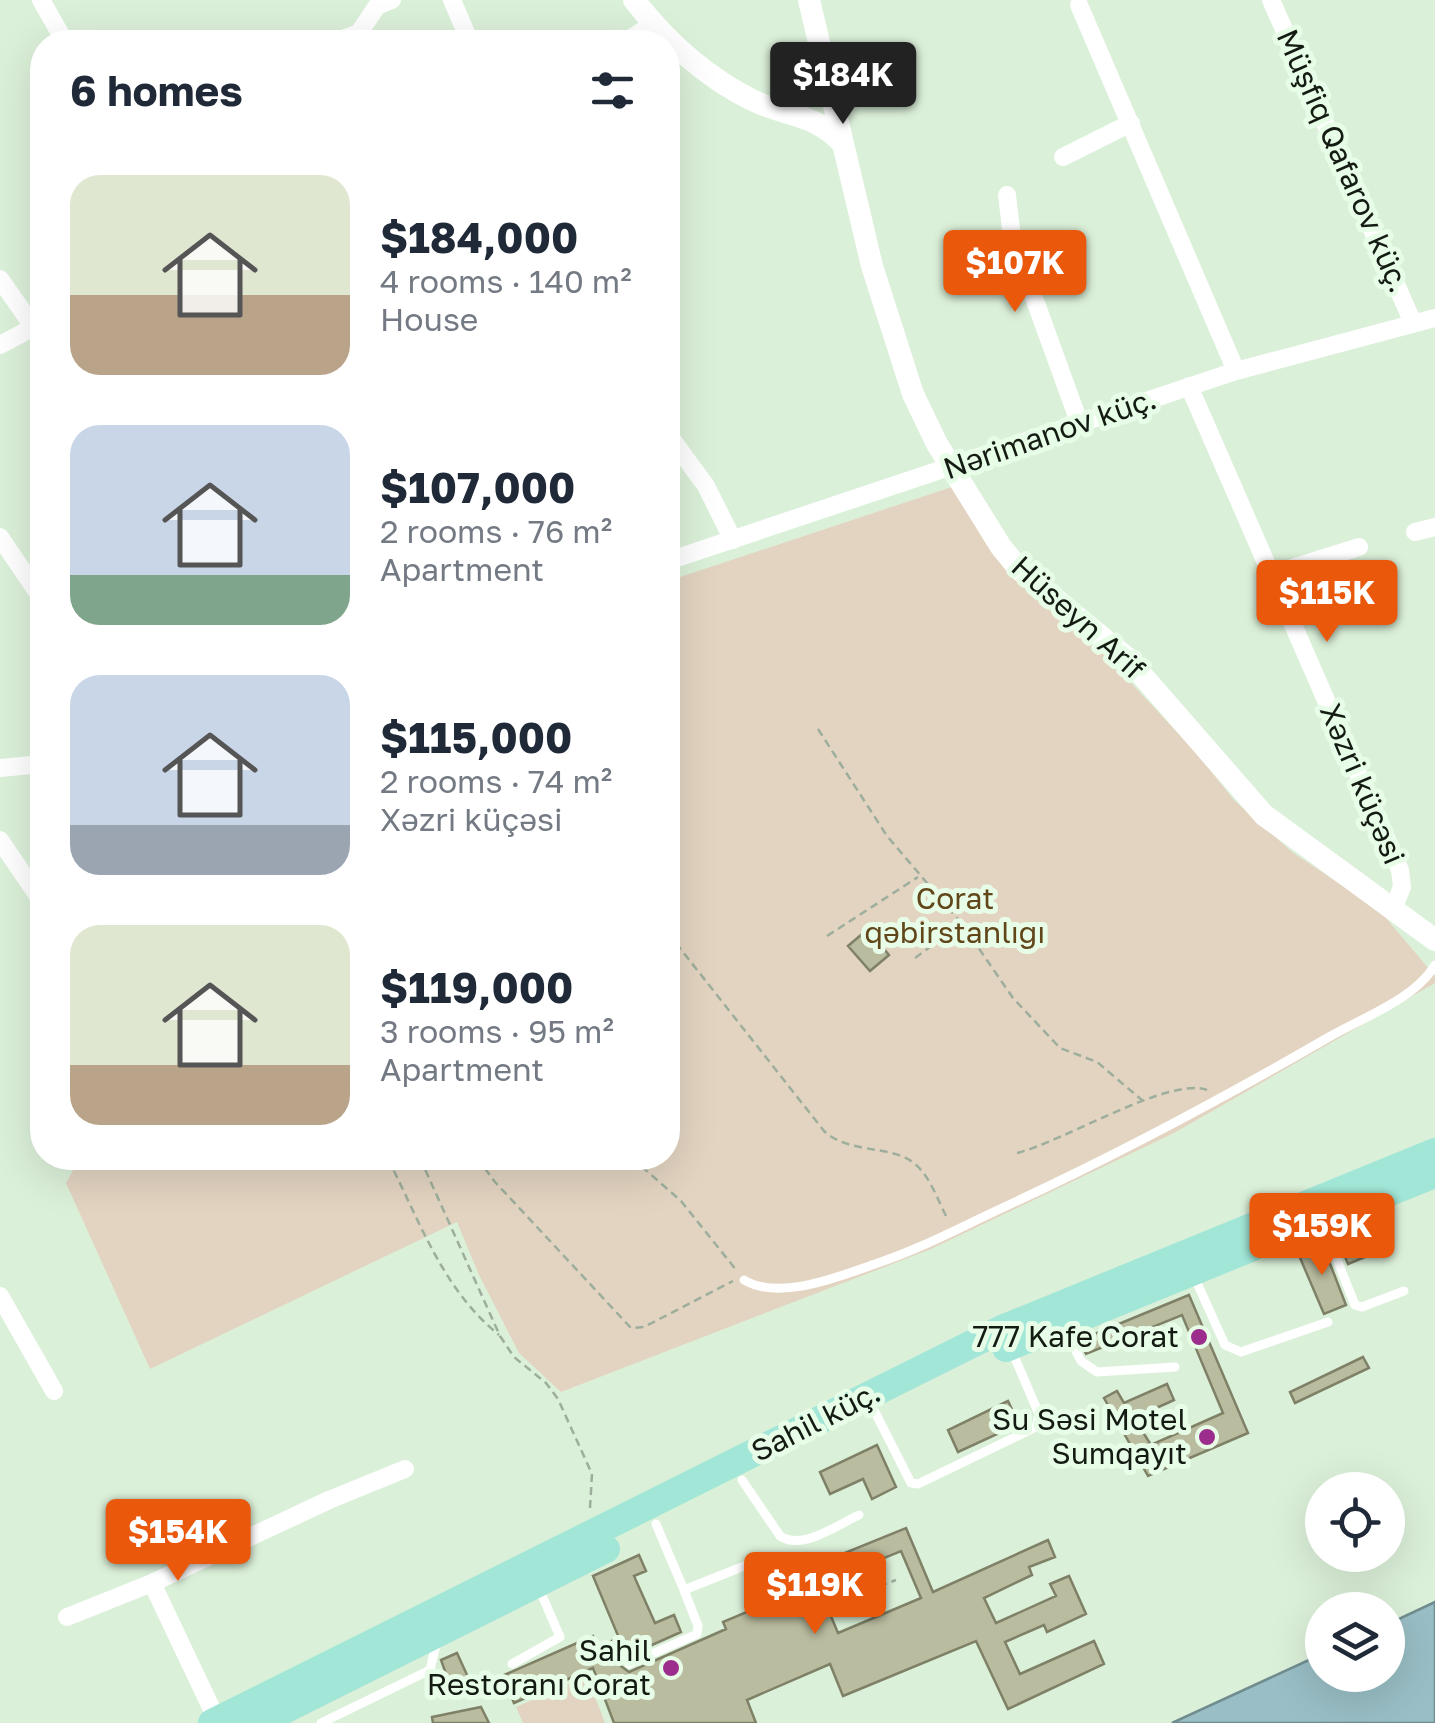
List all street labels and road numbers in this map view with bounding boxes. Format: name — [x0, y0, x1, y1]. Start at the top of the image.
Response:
street label: Müşfiq Qafarov küç. — [1270, 23, 1418, 298]
street label: Nərimanov küç. — [939, 380, 1161, 486]
street label: Hüseyn Arif — [1004, 548, 1153, 687]
street label: Xəzri küçəsi — [1313, 698, 1413, 869]
street label: Sahil küç. — [745, 1373, 886, 1469]

